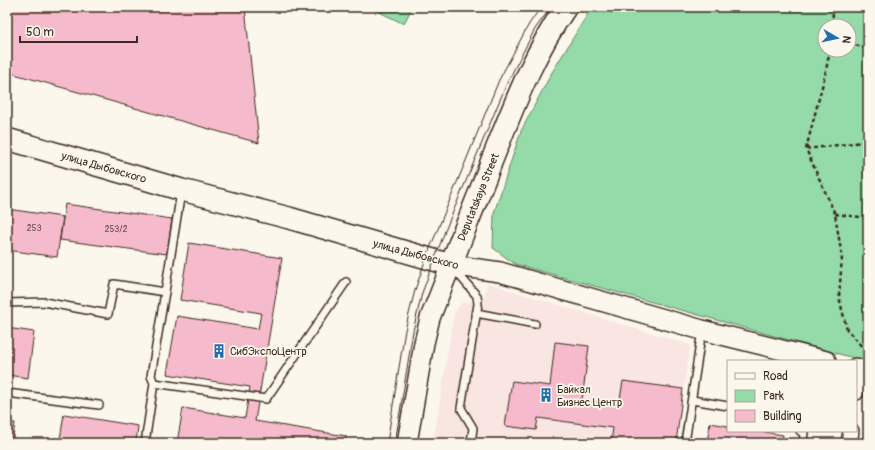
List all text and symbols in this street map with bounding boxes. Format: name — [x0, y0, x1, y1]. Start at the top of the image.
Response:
scale bar — [20, 18, 137, 44]
north arrow — [817, 18, 857, 58]
text: 50 m — [26, 25, 54, 40]
text: N — [839, 35, 853, 45]
street label: улица Дыбовского — [59, 149, 148, 186]
street label: Deputatskaya Street — [455, 151, 502, 243]
house number: 253 — [27, 223, 41, 234]
house number: 253/2 — [104, 224, 128, 235]
street label: улица Дыбовского — [371, 237, 460, 272]
building icon: СибЭкспоЦентр — [211, 343, 227, 359]
place label: СибЭкспоЦентр — [230, 345, 307, 358]
legend — [727, 360, 857, 432]
text: Road — [763, 369, 788, 384]
place label: Байкал Бизнес Центр — [557, 383, 622, 409]
building icon: Байкал Бизнес Центр — [538, 387, 554, 403]
text: Park — [763, 389, 784, 404]
text: Building — [763, 409, 802, 424]

